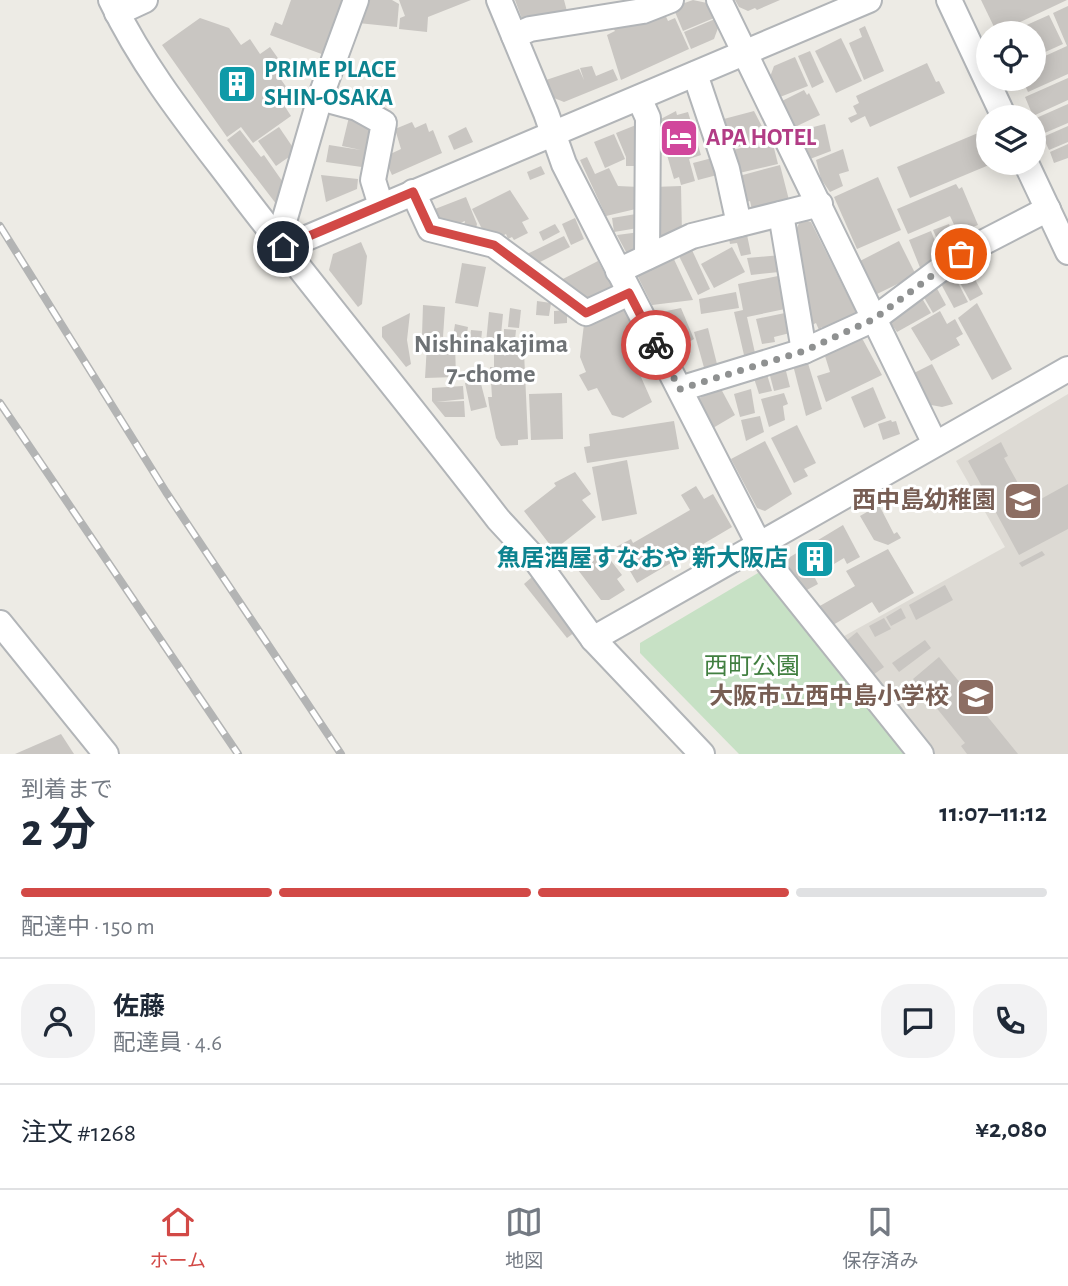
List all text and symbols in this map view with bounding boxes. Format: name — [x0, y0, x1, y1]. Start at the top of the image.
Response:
map controls — [976, 21, 1046, 175]
button: locate — [976, 21, 1046, 91]
place label: PRIME PLACE SHIN-OSAKA — [264, 58, 396, 110]
building icon: PRIME PLACE SHIN-OSAKA — [216, 63, 258, 105]
button: layers — [976, 105, 1046, 175]
hotel icon: APA HOTEL — [658, 117, 700, 159]
place label: APA HOTEL — [706, 126, 817, 150]
pin — [253, 217, 313, 277]
pin — [931, 224, 991, 284]
icon: home — [264, 228, 302, 266]
icon: bag — [942, 235, 980, 273]
courier — [621, 310, 691, 380]
icon: bike — [637, 326, 675, 364]
district label: Nishinakajima 7-chome — [414, 331, 568, 387]
school or university icon: 西中島幼稚園 — [1002, 480, 1044, 522]
place label: 西中島幼稚園 — [852, 487, 996, 513]
building icon: 魚居酒屋すなおや 新大阪店 — [794, 538, 836, 580]
place label: 魚居酒屋すなおや 新大阪店 — [496, 545, 788, 571]
park label: 西町公園 — [704, 654, 800, 679]
school or university icon: 大阪市立西中島小学校 — [955, 676, 997, 718]
place label: 大阪市立西中島小学校 — [709, 683, 949, 709]
text: 到着まで — [21, 779, 113, 802]
text: 11:07–11:12 — [939, 800, 1047, 826]
text: 2 分 — [21, 808, 96, 854]
text: 配達中 · 150 m — [21, 916, 155, 939]
button: person — [21, 984, 95, 1058]
button: chat — [881, 984, 955, 1058]
button: phone — [973, 984, 1047, 1058]
text: 佐藤 — [113, 994, 165, 1020]
text: 配達員 · 4.6 — [113, 1032, 222, 1055]
text: ¥2,080 — [975, 1116, 1047, 1142]
text: 注文 #1268 — [21, 1120, 136, 1146]
tab: ホーム — [150, 1203, 206, 1273]
tab: 地図 — [505, 1203, 543, 1273]
tab: 保存済み — [842, 1203, 918, 1273]

